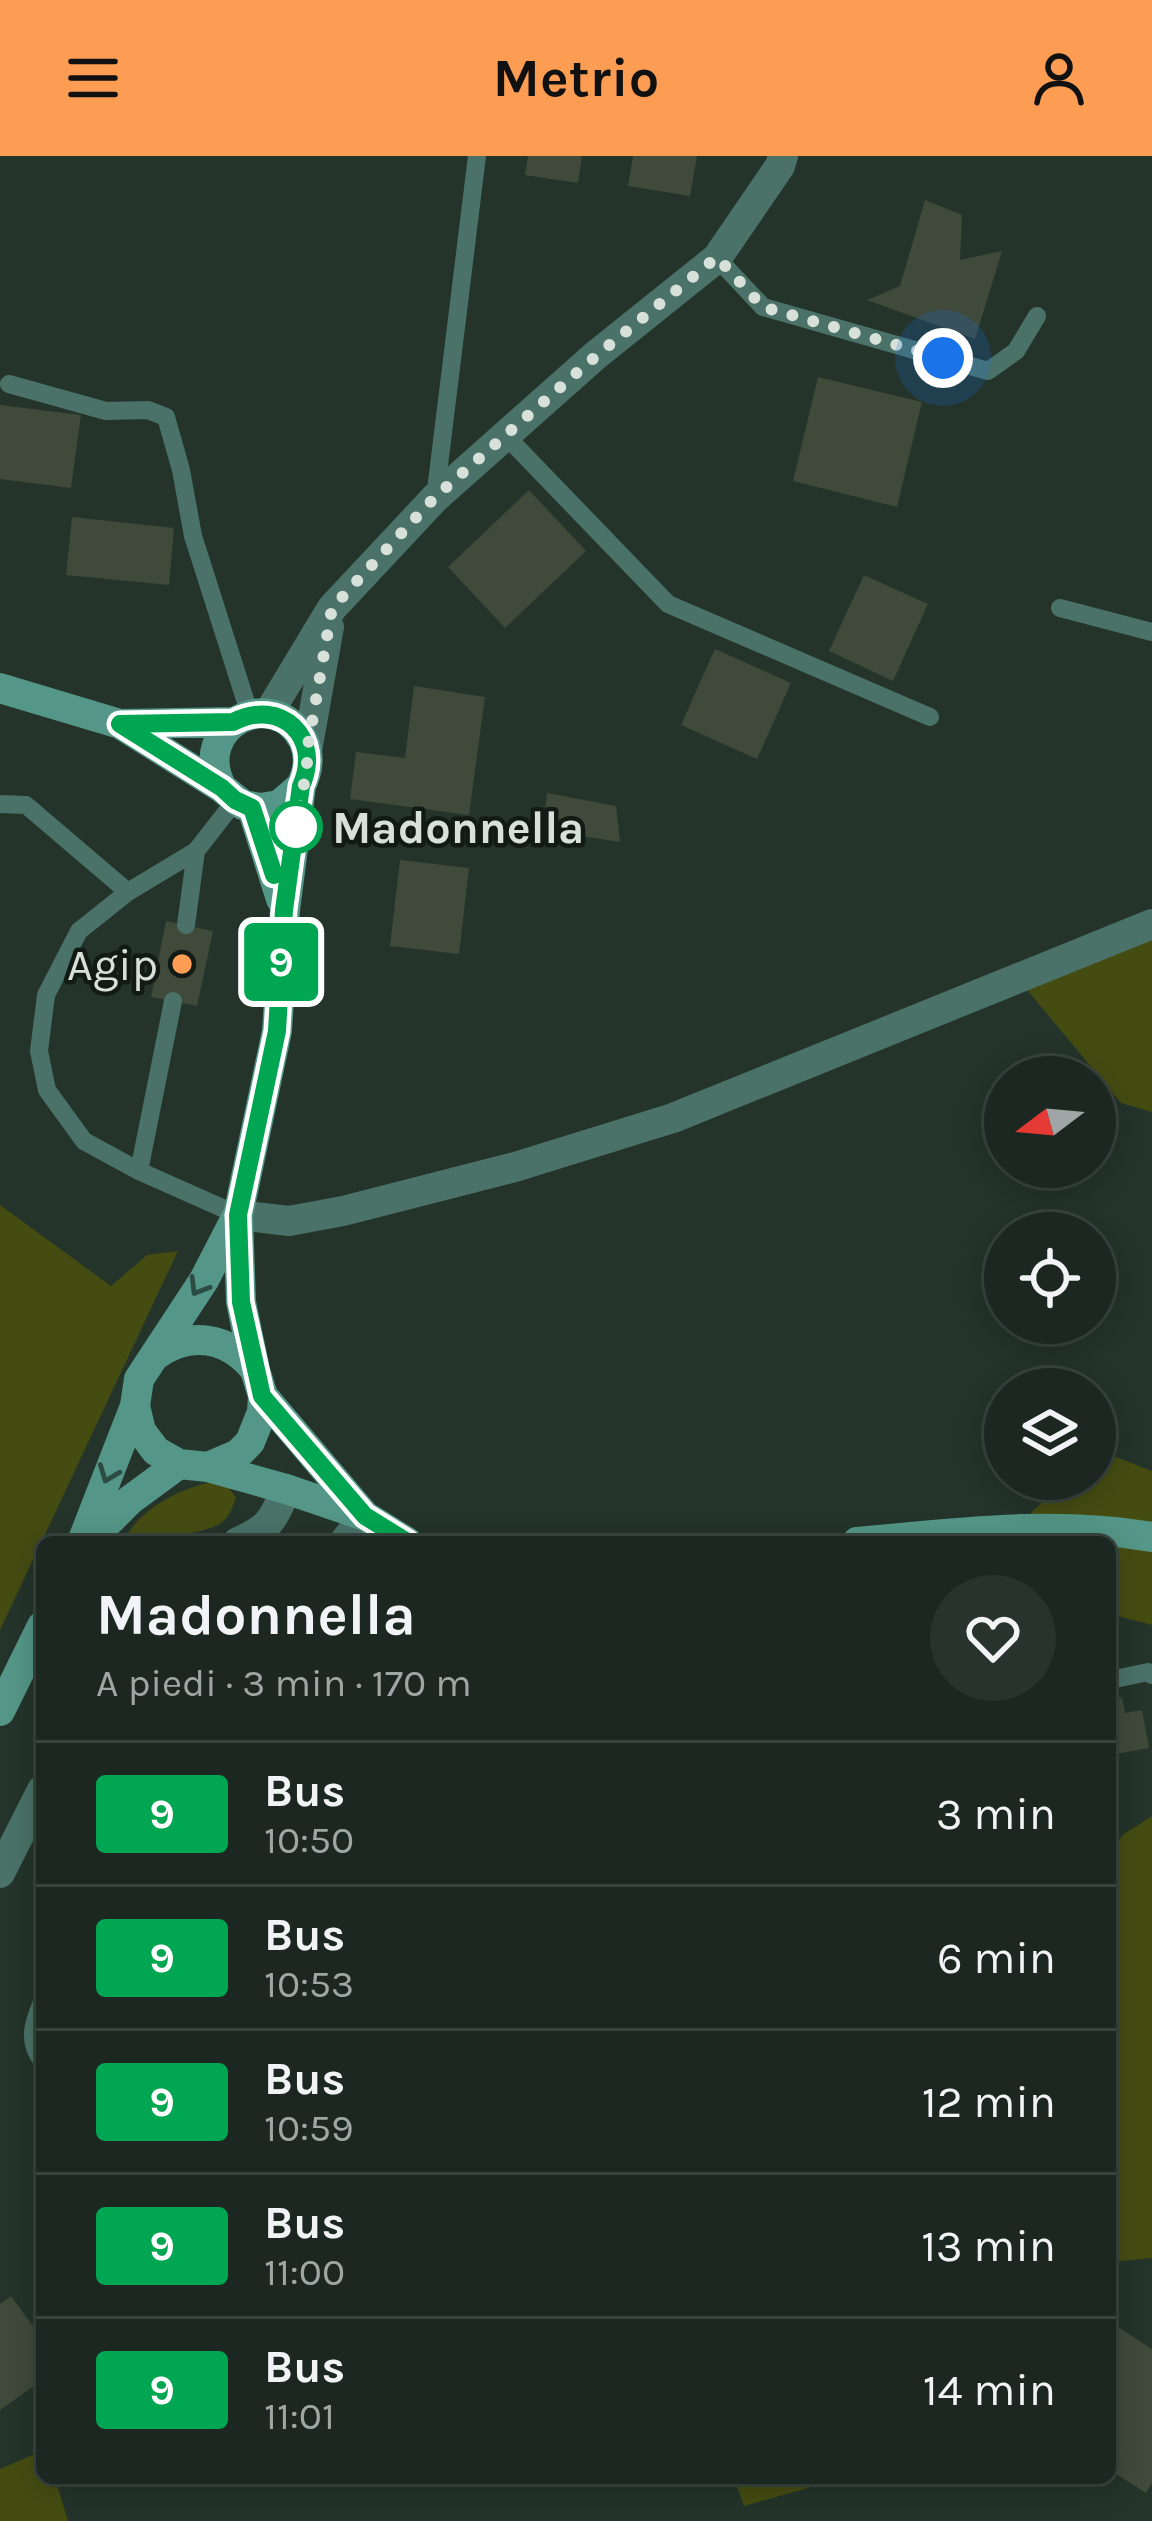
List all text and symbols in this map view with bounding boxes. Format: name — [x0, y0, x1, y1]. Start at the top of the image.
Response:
icon: menu — [60, 45, 126, 111]
icon: person — [1026, 45, 1092, 111]
text: Metrio — [493, 46, 659, 110]
your location — [913, 328, 973, 388]
marker: Madonnella — [271, 802, 321, 852]
place label: Madonnella — [332, 802, 584, 854]
line badge: 9 — [242, 923, 320, 1001]
text: 9 — [268, 937, 294, 987]
place label: Agip — [67, 939, 158, 992]
marker: Agip — [169, 951, 195, 977]
north arrow — [984, 1056, 1116, 1188]
map controls — [984, 1056, 1116, 1500]
button: locate — [984, 1212, 1116, 1344]
one-way arrow — [190, 1274, 213, 1296]
button: layers — [984, 1368, 1116, 1500]
one-way arrow — [98, 1462, 123, 1483]
button: heart — [930, 1575, 1056, 1701]
text: Madonnella — [96, 1582, 416, 1648]
text: A piedi · 3 min · 170 m — [96, 1660, 472, 1706]
text: Bus — [264, 1765, 345, 1817]
text: 3 min — [936, 1788, 1056, 1840]
text: 9 — [149, 1789, 175, 1839]
text: 10:50 — [264, 1817, 354, 1863]
text: Bus — [264, 1909, 345, 1961]
text: 6 min — [937, 1932, 1056, 1984]
text: 9 — [149, 1933, 175, 1983]
text: 10:53 — [264, 1961, 354, 2007]
text: Bus — [264, 2053, 345, 2105]
text: 12 min — [922, 2076, 1056, 2128]
text: 9 — [149, 2077, 175, 2127]
text: 10:59 — [264, 2105, 354, 2151]
text: Bus — [264, 2197, 345, 2249]
text: 13 min — [921, 2220, 1056, 2272]
text: 9 — [149, 2221, 175, 2271]
text: 11:00 — [264, 2249, 345, 2295]
text: Bus — [264, 2341, 345, 2393]
text: 14 min — [923, 2364, 1056, 2416]
text: 9 — [149, 2365, 175, 2415]
text: 11:01 — [264, 2393, 335, 2439]

